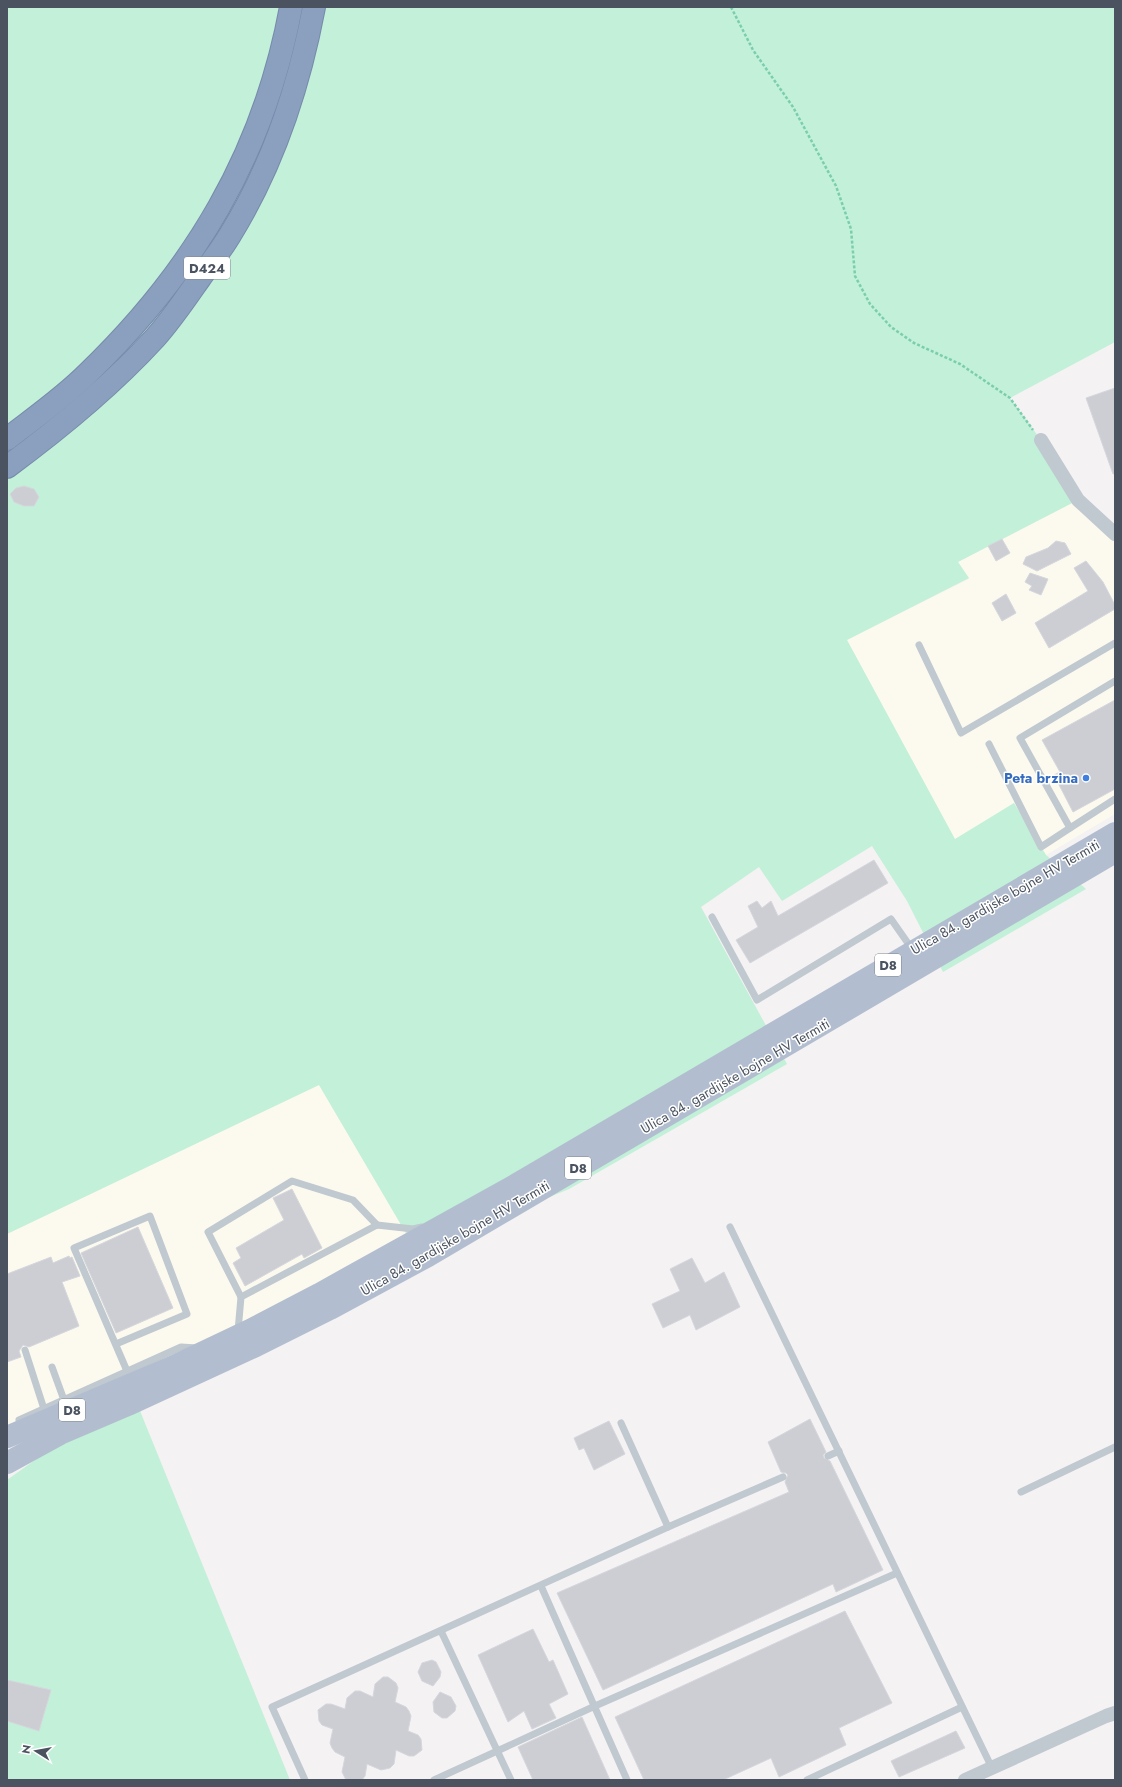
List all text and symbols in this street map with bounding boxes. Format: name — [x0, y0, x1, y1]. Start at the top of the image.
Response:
road number: D424 — [184, 257, 230, 279]
place label: Peta brzina — [1004, 768, 1078, 788]
marker: Peta brzina — [1081, 773, 1091, 783]
street label: Ulica 84. gardijske bojne HV Termiti — [907, 835, 1103, 959]
road number: D8 — [875, 954, 901, 976]
street label: Ulica 84. gardijske bojne HV Termiti — [637, 1014, 833, 1138]
road number: D8 — [565, 1157, 591, 1179]
street label: Ulica 84. gardijske bojne HV Termiti — [357, 1176, 553, 1300]
road number: D8 — [59, 1399, 85, 1421]
north arrow — [16, 1731, 56, 1771]
text: N — [17, 1743, 35, 1755]

